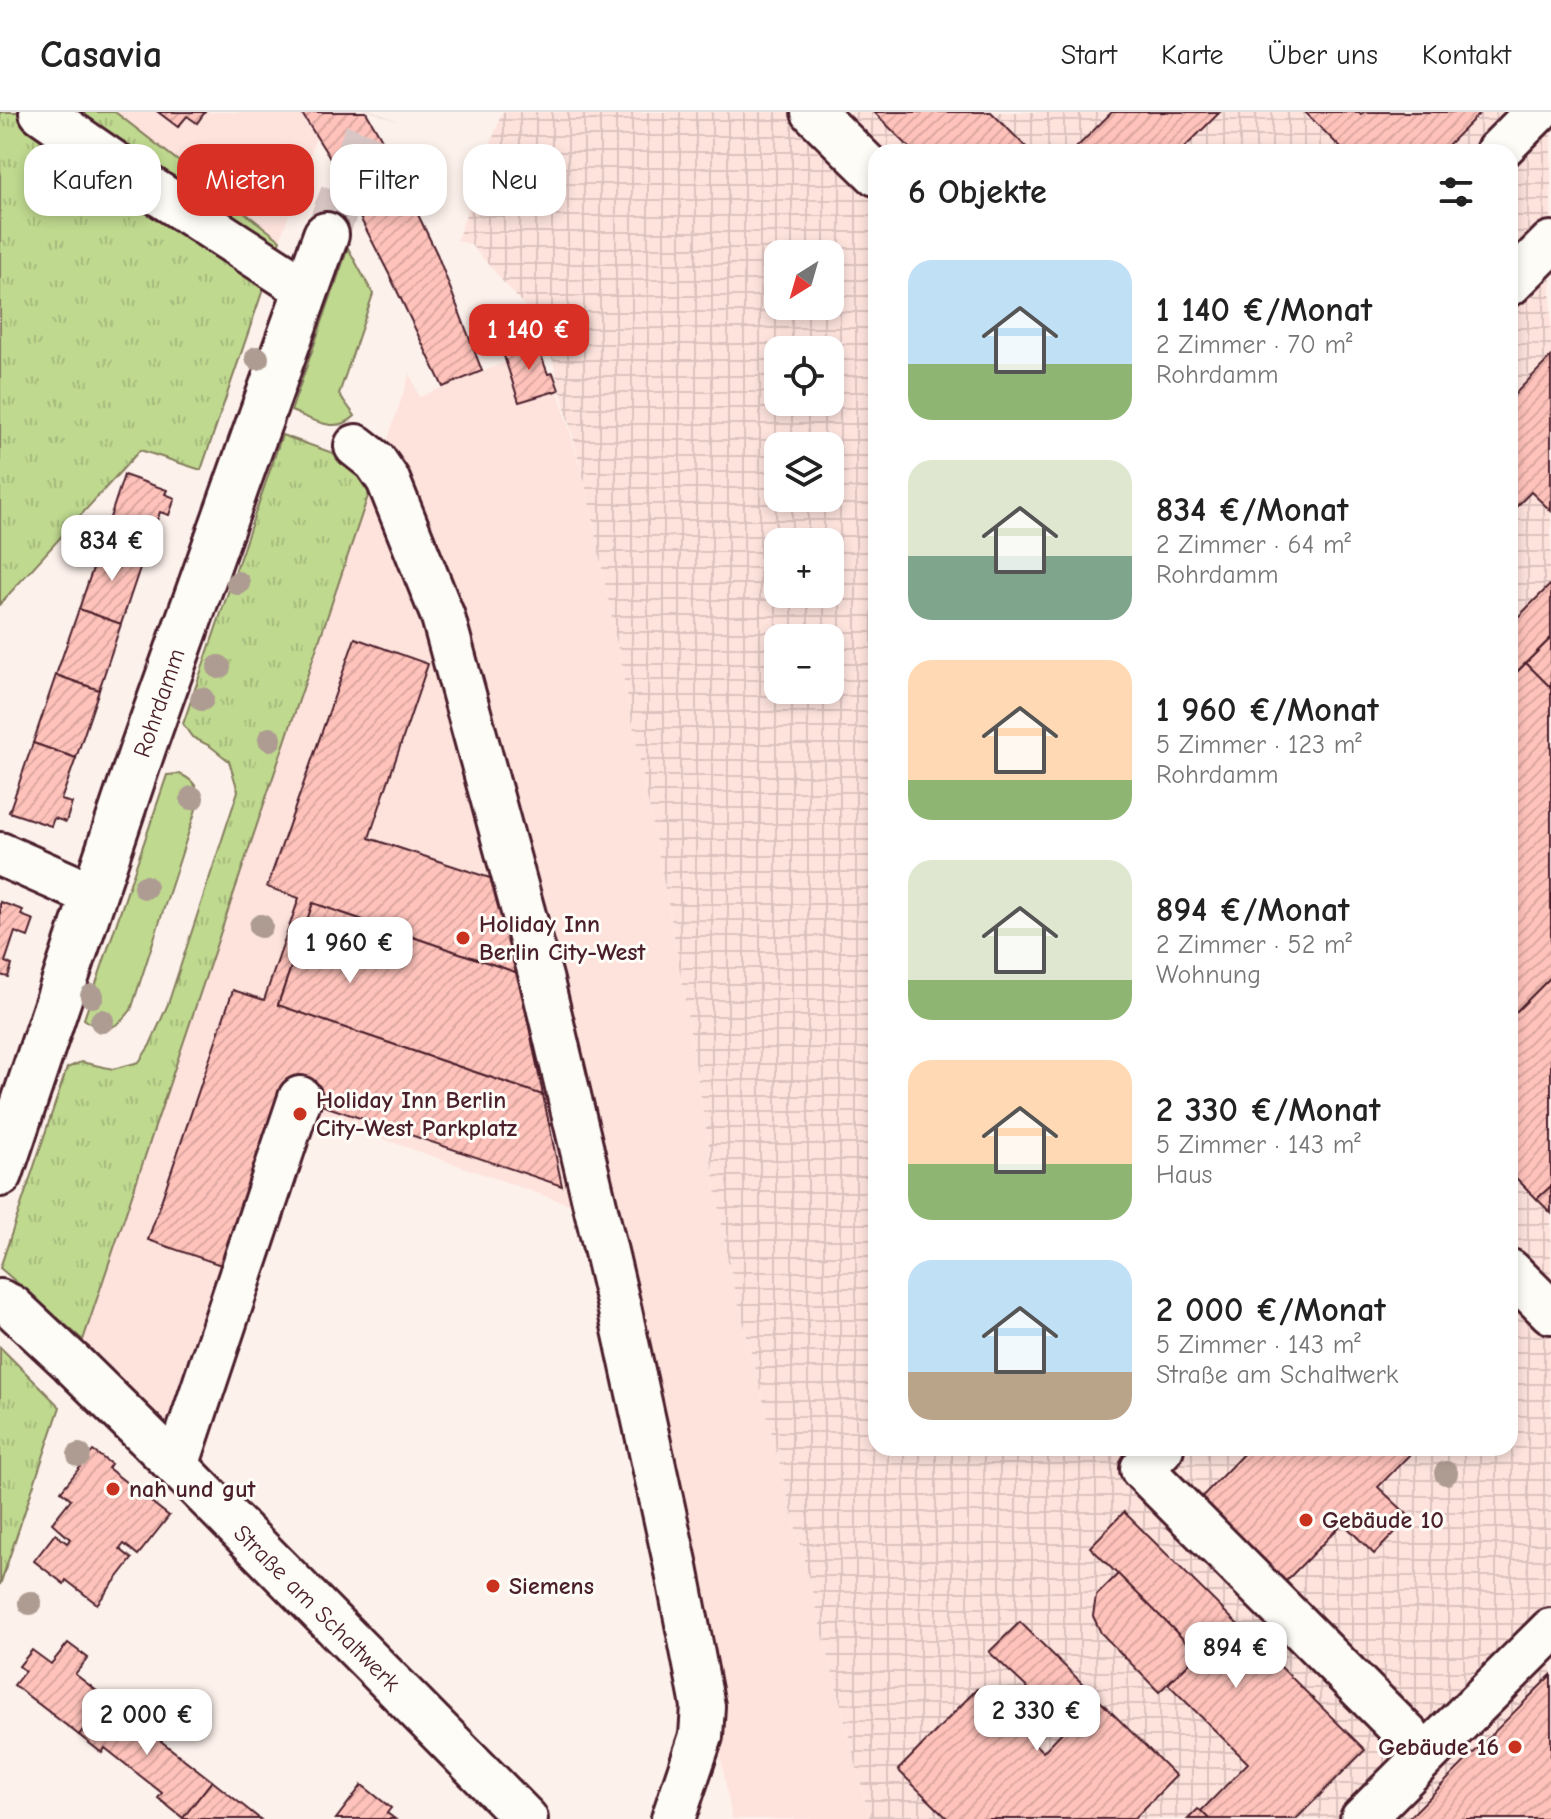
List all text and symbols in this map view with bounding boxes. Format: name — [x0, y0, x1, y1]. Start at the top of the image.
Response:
text: Casavia — [40, 33, 162, 77]
text: Start — [1061, 39, 1117, 71]
text: Karte — [1161, 39, 1224, 71]
text: Über uns — [1268, 39, 1378, 71]
text: Kontakt — [1422, 39, 1511, 71]
chip: Kaufen — [24, 144, 161, 216]
chip: Mieten — [177, 144, 314, 216]
chip: Filter — [330, 144, 447, 216]
chip: Neu — [463, 144, 566, 216]
icon: filters — [1434, 170, 1478, 214]
text: 6 Objekte — [908, 172, 1047, 212]
north arrow — [764, 240, 844, 320]
map controls — [764, 240, 844, 704]
text: 1 140 €/Monat — [1156, 290, 1372, 330]
icon: home — [972, 292, 1068, 388]
pin: 1 140 € — [455, 304, 603, 372]
text: 1 140 € — [487, 315, 571, 345]
text: 2 Zimmer · 70 m² — [1156, 330, 1352, 360]
button: locate — [764, 336, 844, 416]
text: Rohrdamm — [1156, 360, 1279, 390]
button: layers — [764, 432, 844, 512]
text: 834 €/Monat — [1156, 490, 1348, 530]
icon: home — [972, 492, 1068, 588]
pin: 834 € — [56, 515, 168, 583]
text: 834 € — [79, 526, 145, 556]
button: + — [764, 528, 844, 608]
text: 2 Zimmer · 64 m² — [1156, 530, 1351, 560]
text: Rohrdamm — [1156, 560, 1279, 590]
button: − — [764, 624, 844, 704]
street label: Rohrdamm — [127, 645, 191, 761]
text: 1 960 €/Monat — [1156, 690, 1379, 730]
icon: home — [972, 692, 1068, 788]
text: 5 Zimmer · 123 m² — [1156, 730, 1362, 760]
text: Rohrdamm — [1156, 760, 1279, 790]
text: 894 €/Monat — [1156, 890, 1349, 930]
icon: home — [972, 892, 1068, 988]
place label: Holiday Inn Berlin City-West — [479, 910, 647, 966]
pin: 1 960 € — [276, 917, 424, 985]
text: 1 960 € — [306, 928, 394, 958]
marker: Holiday Inn Berlin City-West — [454, 929, 472, 947]
text: 2 Zimmer · 52 m² — [1156, 930, 1352, 960]
text: Wohnung — [1156, 960, 1261, 990]
place label: Holiday Inn Berlin City-West Parkplatz — [316, 1086, 518, 1142]
text: 2 330 €/Monat — [1156, 1090, 1380, 1130]
icon: home — [972, 1092, 1068, 1188]
marker: Holiday Inn Berlin City-West Parkplatz — [291, 1105, 309, 1123]
text: 5 Zimmer · 143 m² — [1156, 1130, 1361, 1160]
text: Haus — [1156, 1160, 1212, 1190]
text: 2 000 €/Monat — [1156, 1290, 1386, 1330]
icon: home — [972, 1292, 1068, 1388]
text: 5 Zimmer · 143 m² — [1156, 1330, 1361, 1360]
text: Straße am Schaltwerk — [1156, 1360, 1398, 1390]
place label: nah und gut — [129, 1475, 257, 1503]
marker: nah und gut — [104, 1480, 122, 1498]
place label: Gebäude 10 — [1322, 1506, 1444, 1534]
marker: Gebäude 10 — [1297, 1511, 1315, 1529]
street label: Straße am Schaltwerk — [228, 1519, 406, 1697]
place label: Siemens — [509, 1572, 594, 1600]
marker: Siemens — [484, 1577, 502, 1595]
pin: 894 € — [1180, 1622, 1292, 1690]
text: 894 € — [1203, 1633, 1269, 1663]
pin: 2 330 € — [963, 1685, 1111, 1753]
pin: 2 000 € — [73, 1689, 221, 1757]
text: 2 330 € — [992, 1696, 1082, 1726]
text: 2 000 € — [100, 1700, 194, 1730]
place label: Gebäude 16 — [1378, 1733, 1499, 1761]
marker: Gebäude 16 — [1506, 1738, 1524, 1756]

